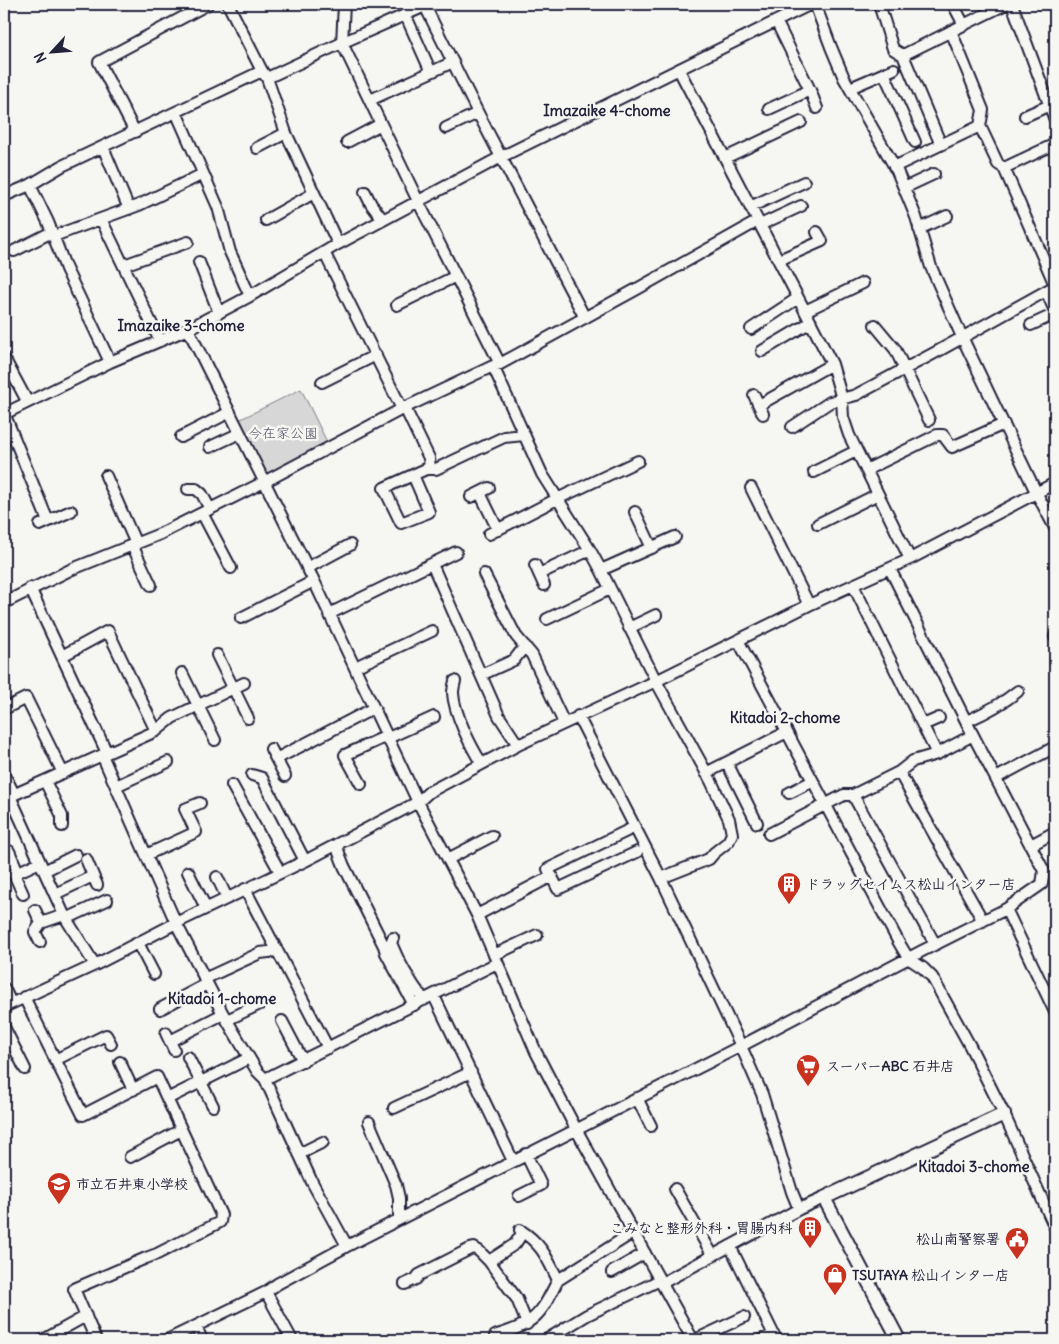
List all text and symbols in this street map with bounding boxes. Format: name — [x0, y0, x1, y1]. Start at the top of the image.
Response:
north arrow — [28, 28, 78, 78]
text: N — [30, 49, 51, 66]
district label: Imazaike 4-chome — [543, 101, 671, 120]
district label: Imazaike 3-chome — [117, 316, 245, 335]
park label: 今在家公園 — [248, 424, 318, 442]
district label: Kitadoi 2-chome — [730, 708, 840, 727]
building icon: ドラッグセイムス松山インター店 — [776, 871, 802, 905]
place label: ドラッグセイムス松山インター店 — [806, 875, 1015, 893]
district label: Kitadoi 1-chome — [168, 989, 276, 1008]
supermarket icon: スーパーABC 石井店 — [795, 1053, 821, 1087]
place label: スーパーABC 石井店 — [826, 1057, 954, 1075]
district label: Kitadoi 3-chome — [918, 1157, 1030, 1176]
school or university icon: 市立石井東小学校 — [46, 1171, 72, 1205]
place label: 市立石井東小学校 — [76, 1175, 188, 1193]
building icon: こみなと整形外科・胃腸内科 — [797, 1215, 823, 1249]
place label: こみなと整形外科・胃腸内科 — [610, 1219, 793, 1237]
public building icon: 松山南警察署 — [1004, 1226, 1030, 1260]
place label: 松山南警察署 — [916, 1230, 1000, 1248]
shop icon: TSUTAYA 松山インター店 — [822, 1262, 848, 1296]
place label: TSUTAYA 松山インター店 — [852, 1266, 1009, 1284]

